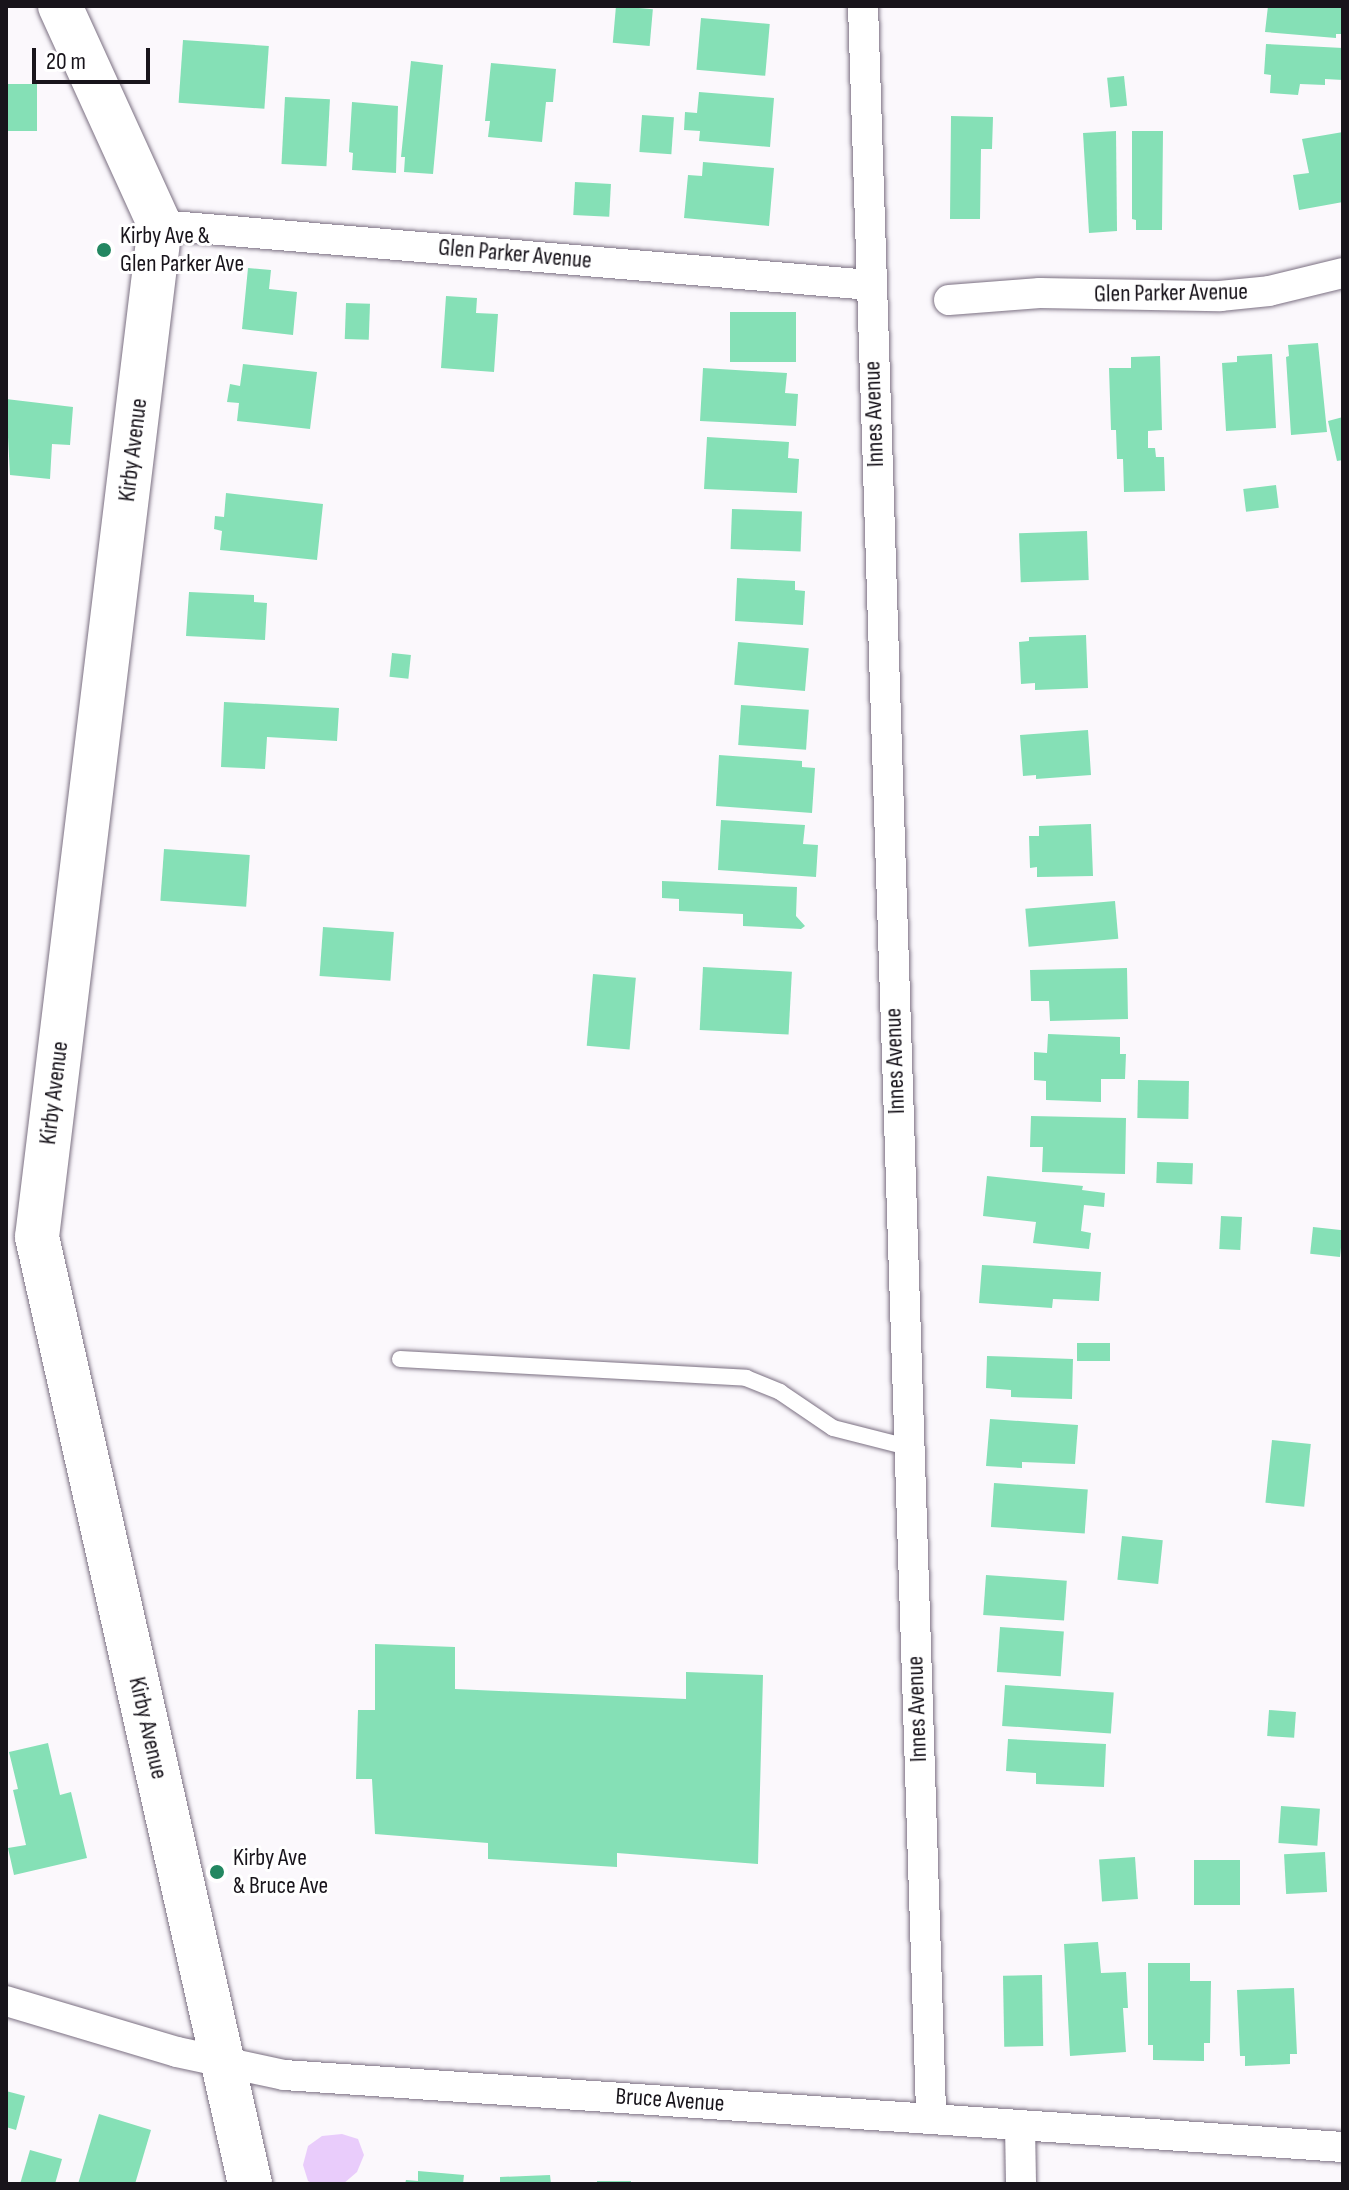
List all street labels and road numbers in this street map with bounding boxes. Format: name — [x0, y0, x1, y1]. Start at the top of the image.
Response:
street label: Glen Parker Avenue — [437, 233, 593, 275]
street label: Glen Parker Avenue — [1094, 277, 1248, 309]
street label: Innes Avenue — [858, 360, 890, 468]
street label: Kirby Avenue — [112, 397, 154, 503]
street label: Innes Avenue — [879, 1007, 911, 1115]
street label: Kirby Avenue — [33, 1040, 75, 1146]
street label: Innes Avenue — [901, 1655, 933, 1763]
street label: Kirby Avenue — [122, 1674, 174, 1782]
street label: Bruce Avenue — [615, 2082, 725, 2118]

